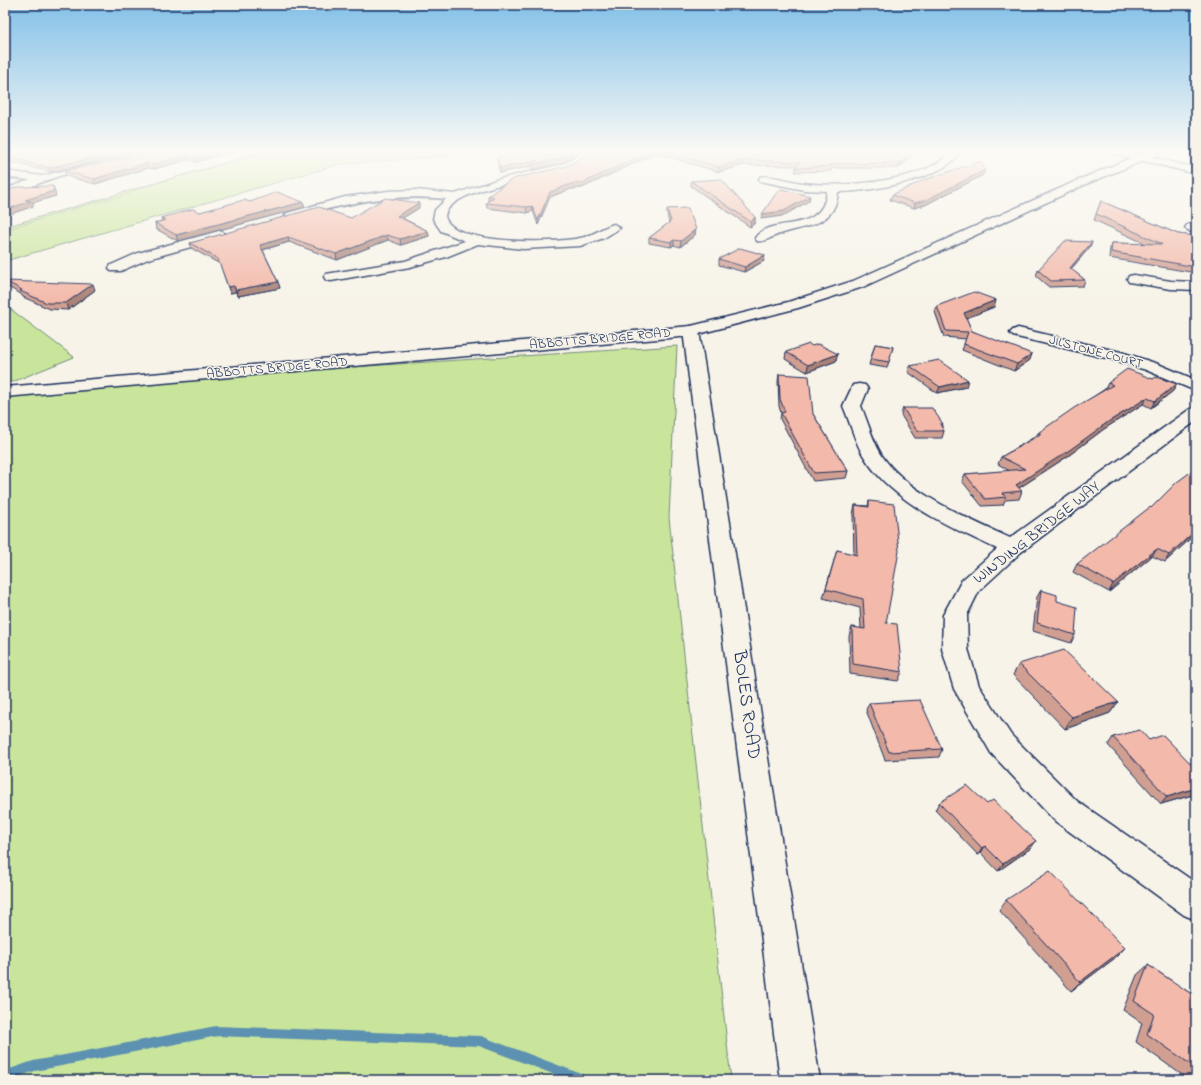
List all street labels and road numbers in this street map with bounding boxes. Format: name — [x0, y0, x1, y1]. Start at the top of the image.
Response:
street label: ABBOTTS BRIDGE ROAD — [529, 323, 671, 355]
street label: JILSTONE COURT — [1047, 330, 1146, 374]
street label: ABBOTTS BRIDGE ROAD — [206, 352, 348, 384]
street label: WINDING BRIDGE WAY — [968, 475, 1106, 590]
street label: BOLES ROAD — [725, 648, 767, 761]

